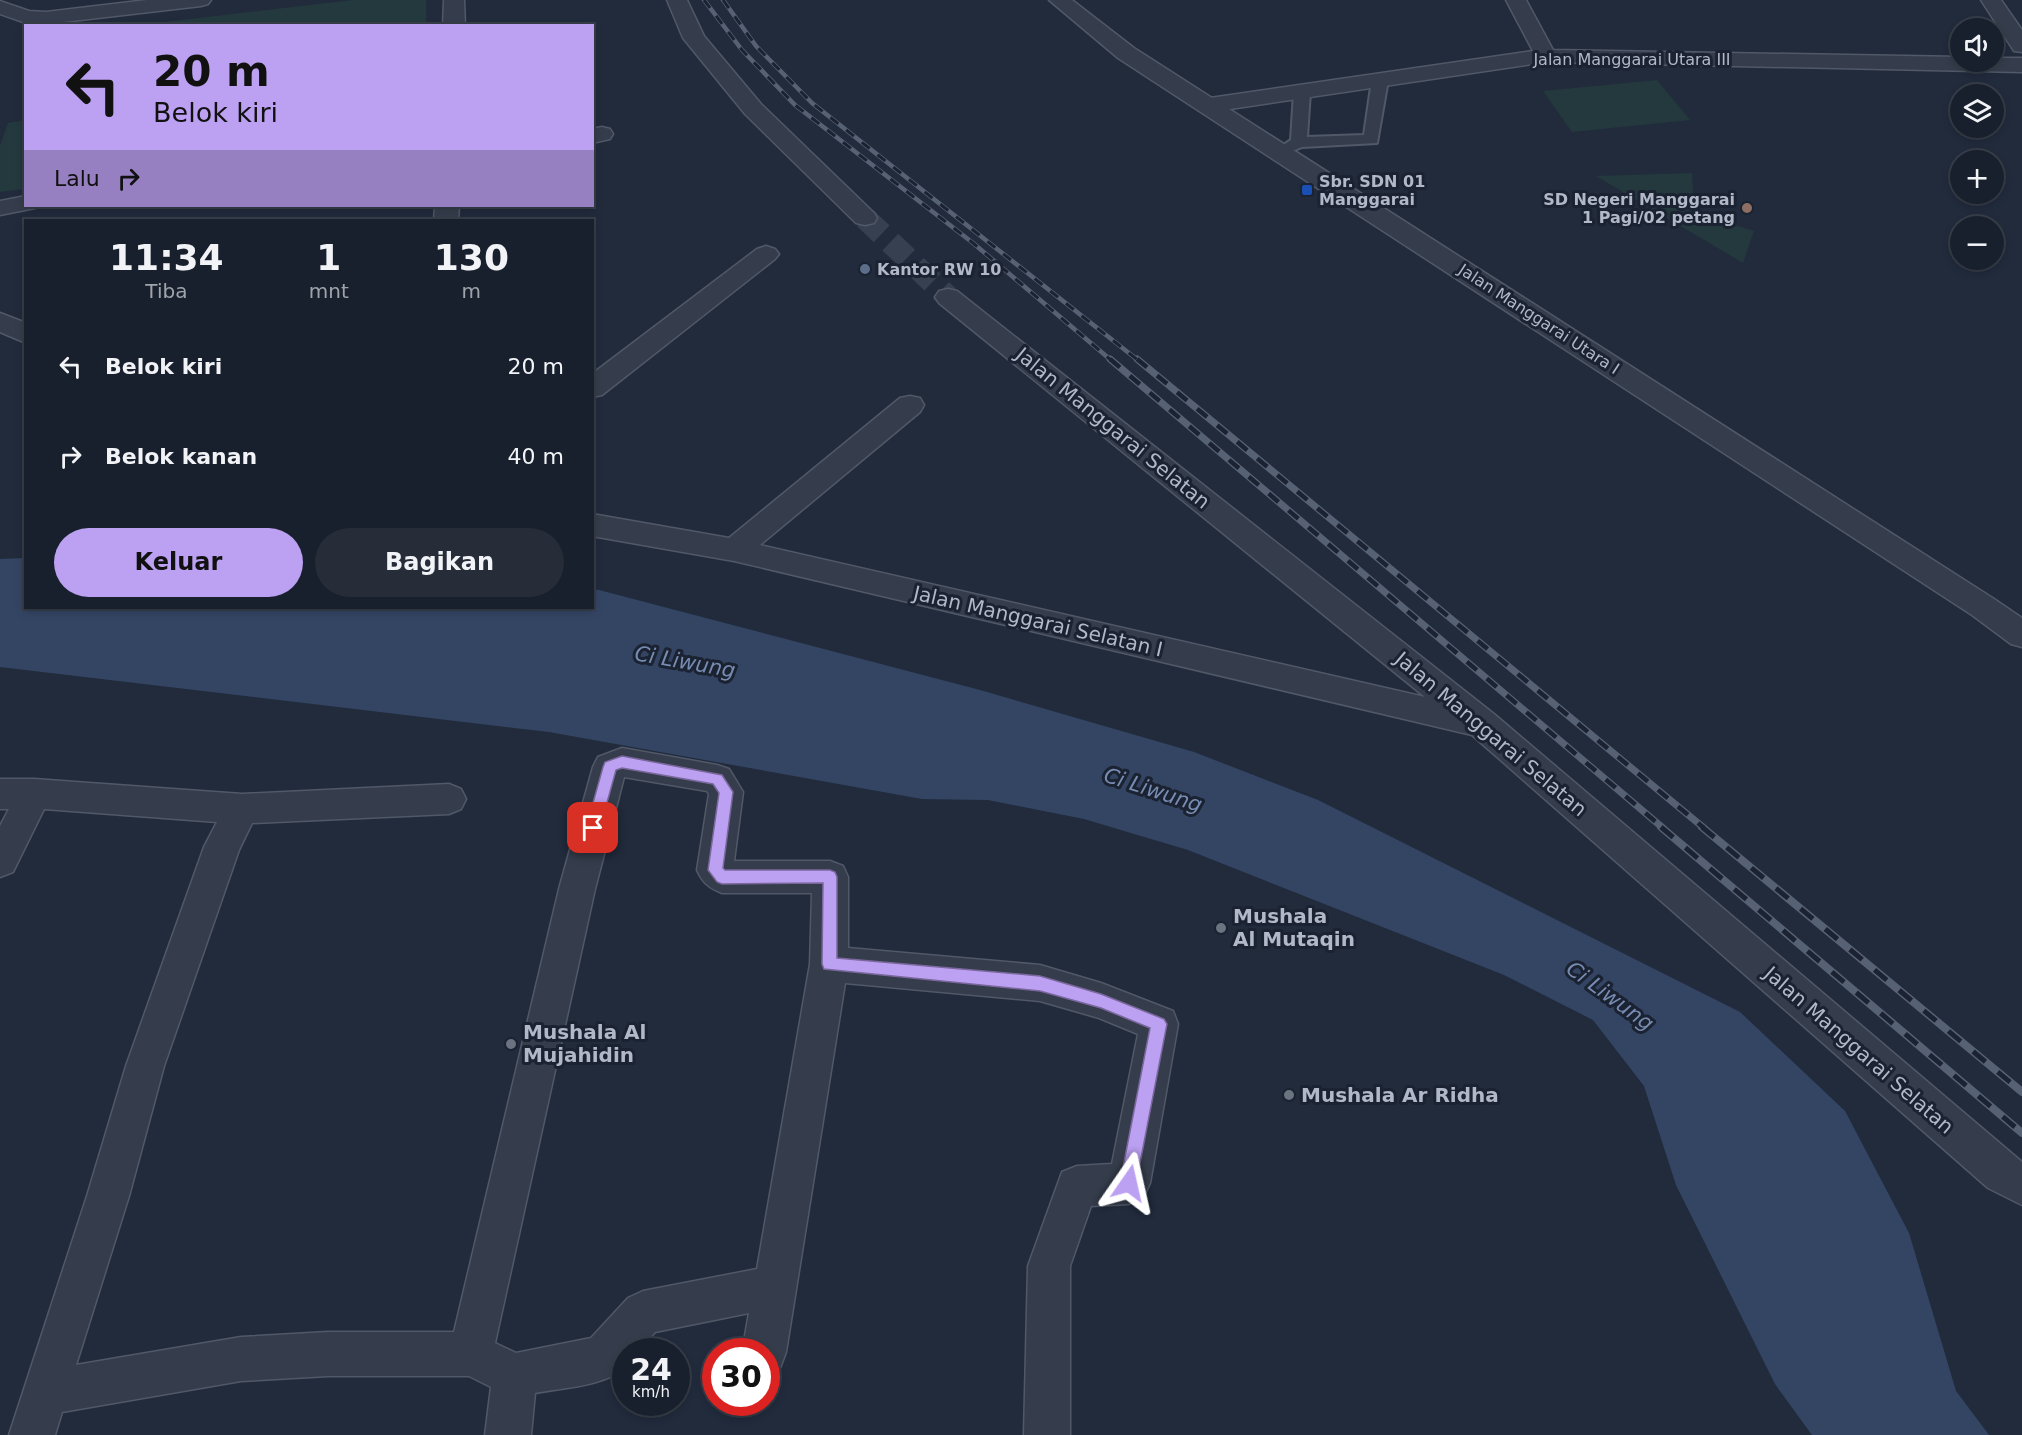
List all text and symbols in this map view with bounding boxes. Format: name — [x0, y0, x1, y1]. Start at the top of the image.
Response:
map controls — [1950, 18, 2004, 270]
button: sound — [1950, 18, 2004, 72]
text: 20 m — [153, 47, 270, 96]
icon: left — [54, 48, 132, 126]
street label: Jalan Manggarai Utara III — [1532, 50, 1731, 69]
button: layers — [1950, 84, 2004, 138]
text: Belok kiri — [153, 97, 278, 128]
button: + — [1950, 150, 2004, 204]
icon: right — [112, 162, 145, 195]
text: Lalu — [54, 166, 100, 191]
place label: Sbr. SDN 01 Manggarai — [1319, 172, 1425, 209]
marker: Sbr. SDN 01 Manggarai — [1300, 183, 1314, 197]
place label: SD Negeri Manggarai 1 Pagi/02 petang — [1543, 190, 1735, 227]
marker: SD Negeri Manggarai 1 Pagi/02 petang — [1740, 201, 1754, 215]
button: − — [1950, 216, 2004, 270]
text: 11:34 — [109, 237, 224, 278]
text: 1 — [316, 237, 341, 278]
text: 130 — [434, 237, 509, 278]
street label: Jalan Manggarai Utara I — [1454, 259, 1623, 378]
place label: Kantor RW 10 — [877, 260, 1002, 279]
marker: Kantor RW 10 — [858, 262, 872, 276]
text: Tiba — [145, 279, 187, 303]
text: mnt — [309, 279, 349, 303]
text: m — [462, 279, 481, 303]
street label: Jalan Manggarai Selatan — [1010, 341, 1215, 514]
icon: left — [54, 350, 87, 383]
text: Belok kiri — [105, 354, 222, 379]
text: 20 m — [508, 354, 564, 379]
icon: right — [54, 440, 87, 473]
text: Belok kanan — [105, 444, 257, 469]
text: 40 m — [508, 444, 564, 469]
button: Keluar — [54, 528, 303, 597]
button: Bagikan — [315, 528, 564, 597]
street label: Jalan Manggarai Selatan I — [909, 580, 1165, 661]
water label: Ci Liwung — [633, 641, 737, 683]
street label: Jalan Manggarai Selatan — [1389, 645, 1592, 821]
water label: Ci Liwung — [1101, 763, 1205, 817]
pin — [567, 802, 618, 853]
icon: arrive — [576, 811, 609, 844]
place label: Mushala Al Mutaqin — [1233, 904, 1355, 951]
marker: Mushala Al Mutaqin — [1214, 921, 1228, 935]
water label: Ci Liwung — [1562, 956, 1658, 1036]
street label: Jalan Manggarai Selatan — [1758, 960, 1958, 1139]
place label: Mushala Al Mujahidin — [523, 1020, 646, 1067]
marker: Mushala Al Mujahidin — [504, 1037, 518, 1051]
place label: Mushala Ar Ridha — [1301, 1083, 1499, 1107]
marker: Mushala Ar Ridha — [1282, 1088, 1296, 1102]
position arrow — [1097, 1151, 1161, 1215]
speed limit sign: 30 — [702, 1338, 780, 1416]
text: 24 — [630, 1352, 672, 1387]
text: km/h — [632, 1383, 670, 1401]

